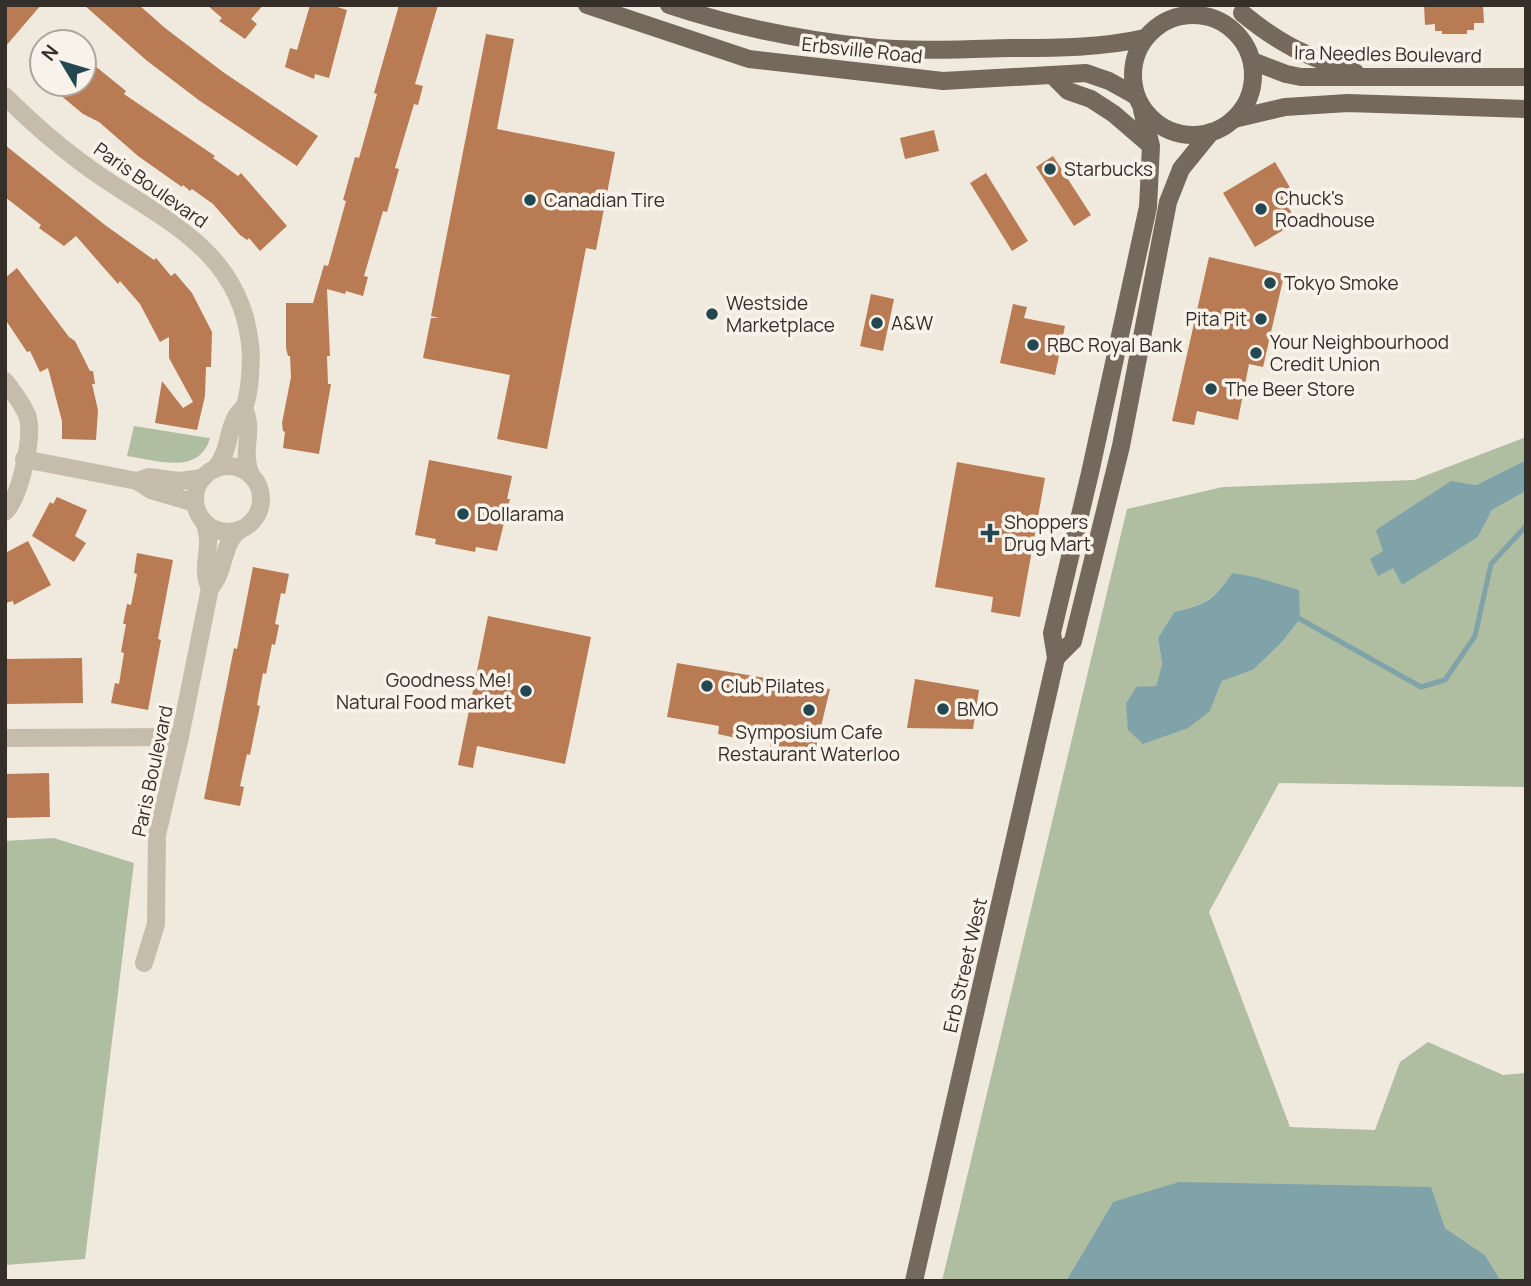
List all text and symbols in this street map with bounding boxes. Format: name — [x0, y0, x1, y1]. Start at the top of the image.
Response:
north arrow — [28, 28, 98, 98]
street label: Erbsville Road — [800, 31, 924, 69]
text: N — [35, 39, 64, 66]
street label: Ira Needles Boulevard — [1294, 39, 1482, 69]
street label: Paris Boulevard — [89, 136, 213, 234]
place label: Starbucks — [1064, 156, 1153, 182]
marker: Starbucks — [1042, 161, 1058, 177]
place label: Chuck's Roadhouse — [1275, 185, 1375, 233]
place label: Canadian Tire — [544, 187, 665, 213]
marker: Canadian Tire — [522, 192, 538, 208]
marker: Chuck's Roadhouse — [1253, 201, 1269, 217]
place label: Tokyo Smoke — [1284, 270, 1399, 296]
marker: Tokyo Smoke — [1262, 275, 1278, 291]
place label: Westside Marketplace — [726, 290, 835, 338]
marker: Westside Marketplace — [704, 306, 720, 322]
place label: Pita Pit — [1186, 306, 1247, 332]
place label: A&W — [891, 310, 933, 336]
marker: Pita Pit — [1253, 311, 1269, 327]
marker: A&W — [869, 315, 885, 331]
place label: Your Neighbourhood Credit Union — [1270, 329, 1449, 377]
place label: RBC Royal Bank — [1047, 332, 1183, 358]
marker: RBC Royal Bank — [1025, 337, 1041, 353]
marker: Your Neighbourhood Credit Union — [1248, 345, 1264, 361]
place label: The Beer Store — [1225, 376, 1355, 402]
marker: The Beer Store — [1203, 381, 1219, 397]
place label: Dollarama — [477, 501, 564, 527]
marker: Dollarama — [455, 506, 471, 522]
place label: Shoppers Drug Mart — [1004, 509, 1091, 557]
marker: Shoppers Drug Mart — [982, 525, 998, 541]
place label: Goodness Me! Natural Food market — [336, 667, 512, 715]
place label: Club Pilates — [721, 673, 825, 699]
marker: Club Pilates — [699, 678, 715, 694]
marker: Goodness Me! Natural Food market — [518, 683, 534, 699]
place label: BMO — [957, 696, 999, 722]
marker: BMO — [935, 701, 951, 717]
marker: Symposium Cafe Restaurant Waterloo — [801, 702, 817, 718]
street label: Paris Boulevard — [125, 703, 179, 839]
place label: Symposium Cafe Restaurant Waterloo — [718, 719, 900, 767]
street label: Erb Street West — [937, 895, 993, 1035]

